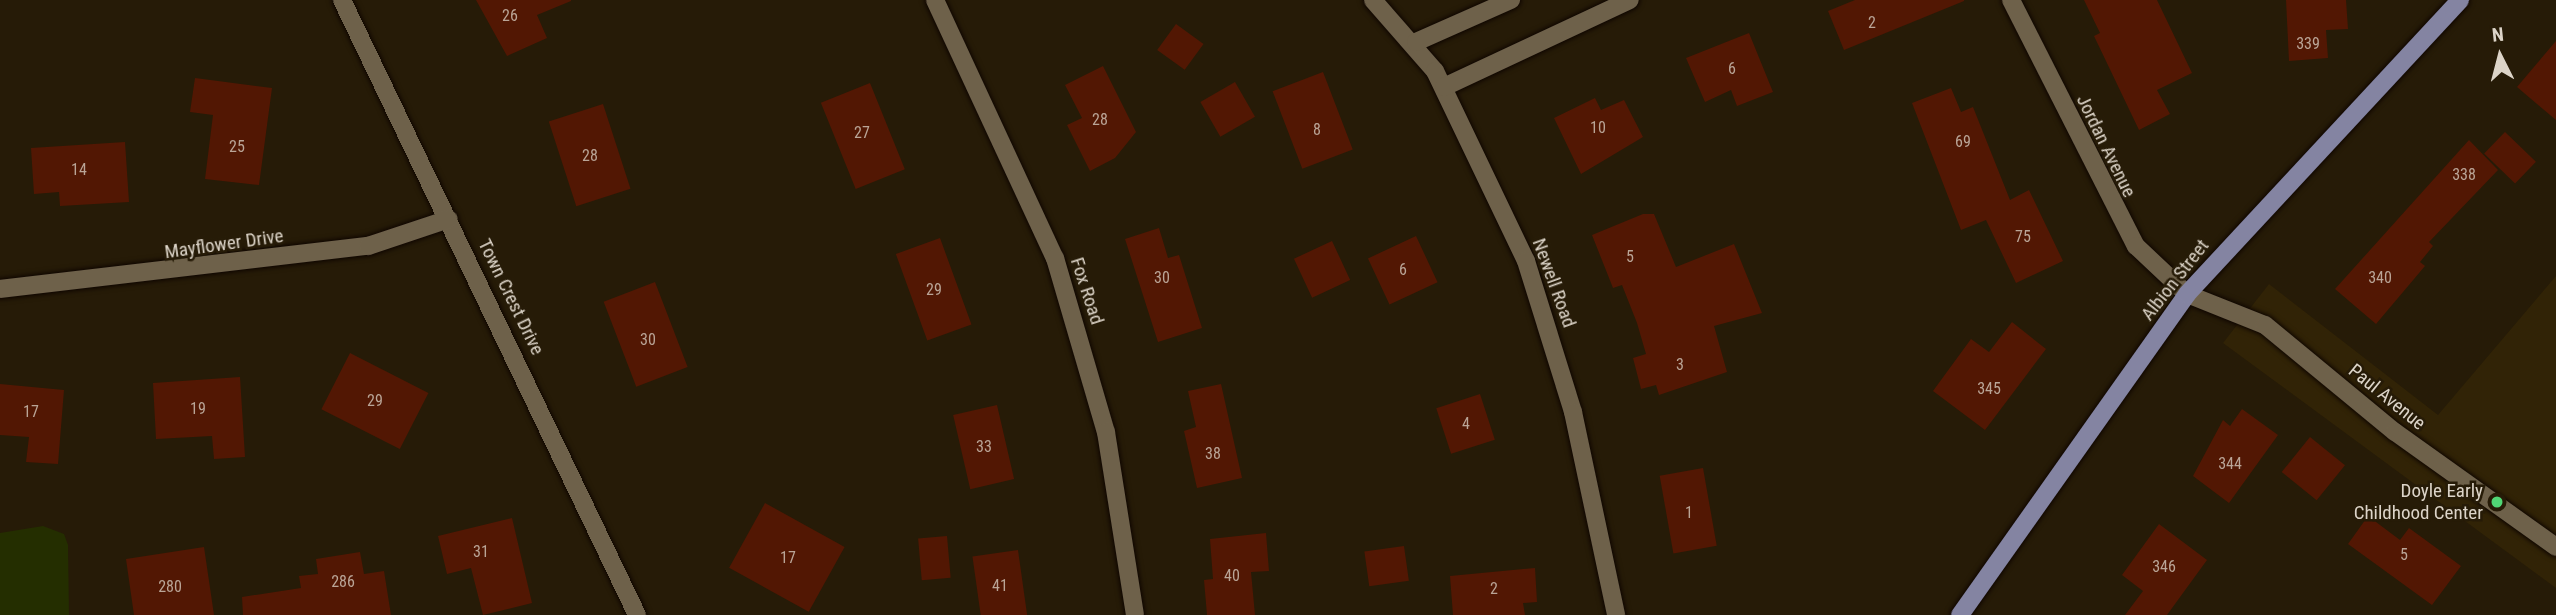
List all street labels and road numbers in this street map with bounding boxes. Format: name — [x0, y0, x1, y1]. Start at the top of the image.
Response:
street label: Jordan Avenue — [2071, 91, 2141, 201]
street label: Mayflower Drive — [163, 224, 285, 264]
street label: Town Crest Drive — [473, 235, 549, 359]
street label: Newell Road — [1527, 235, 1581, 331]
street label: Albion Street — [2136, 235, 2214, 325]
street label: Fox Road — [1065, 255, 1109, 327]
street label: Paul Avenue — [2344, 359, 2430, 435]

